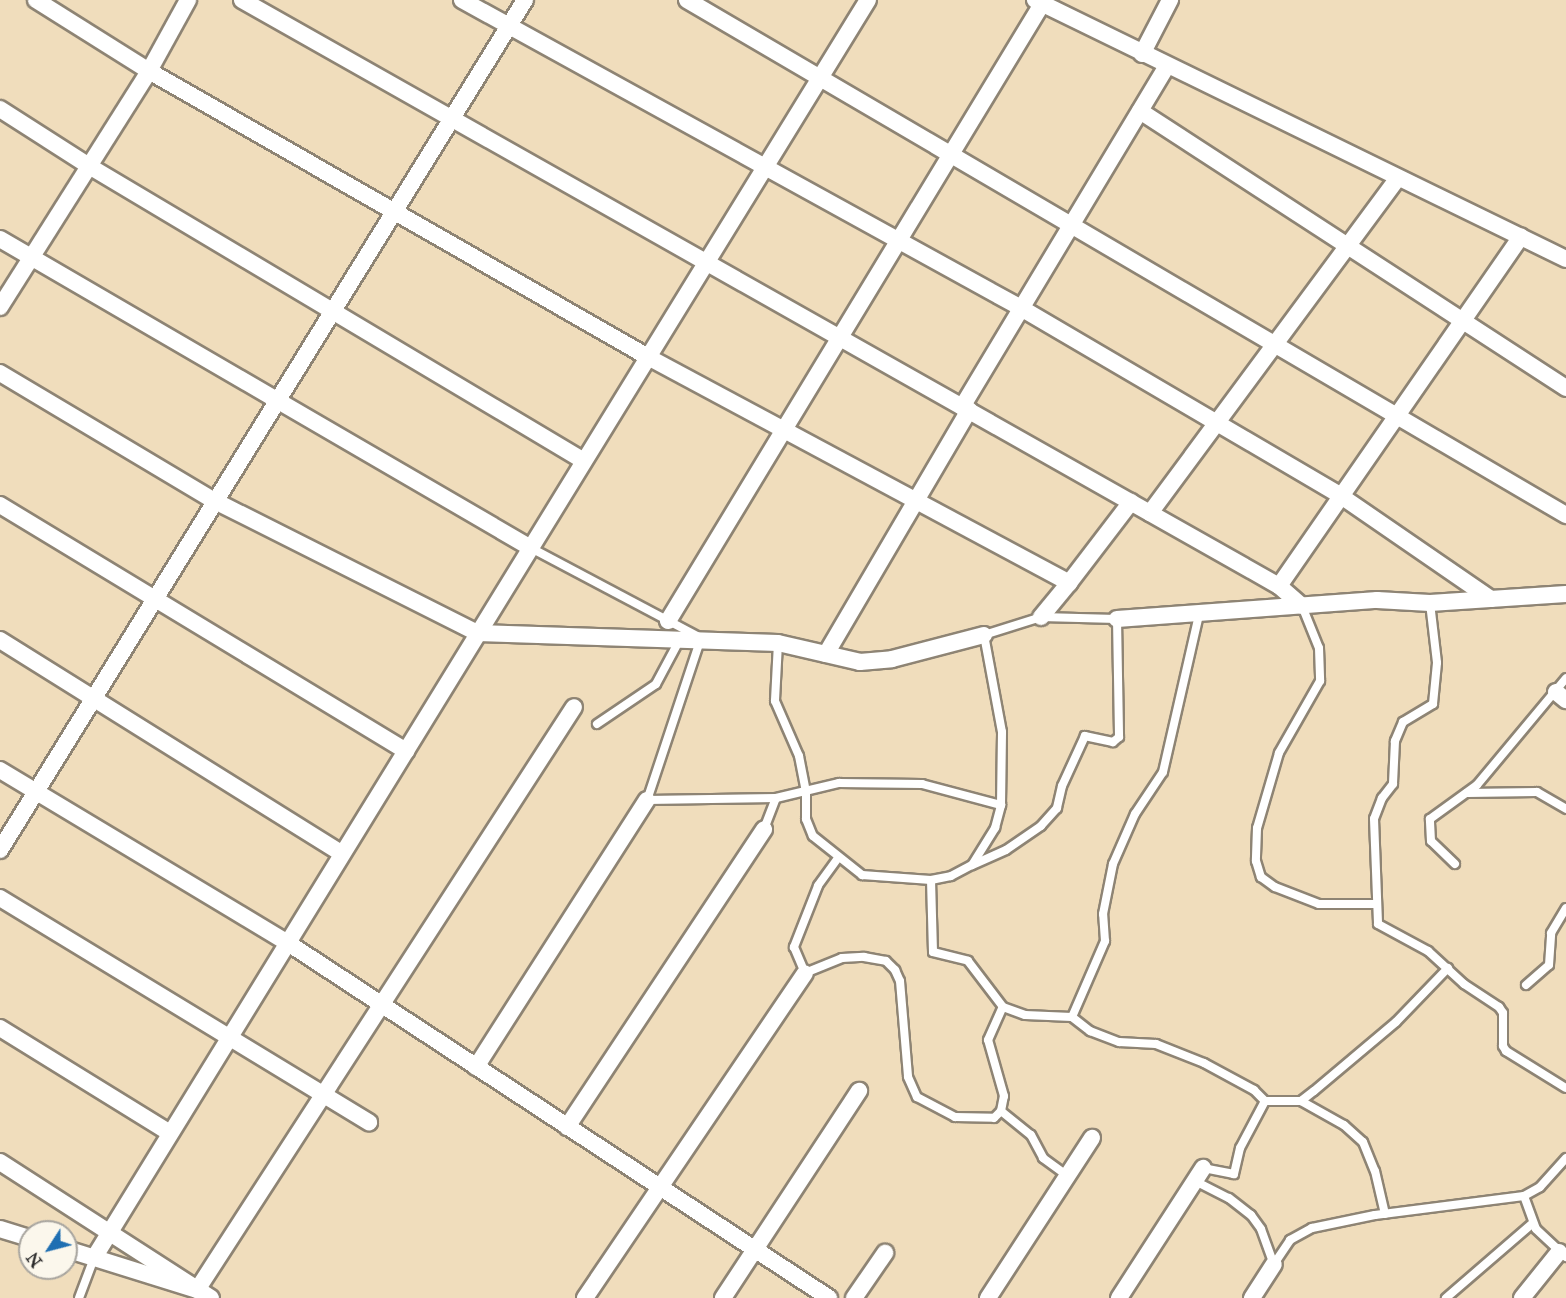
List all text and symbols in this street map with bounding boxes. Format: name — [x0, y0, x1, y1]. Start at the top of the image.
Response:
north arrow — [18, 1220, 78, 1280]
text: N — [23, 1249, 46, 1271]

